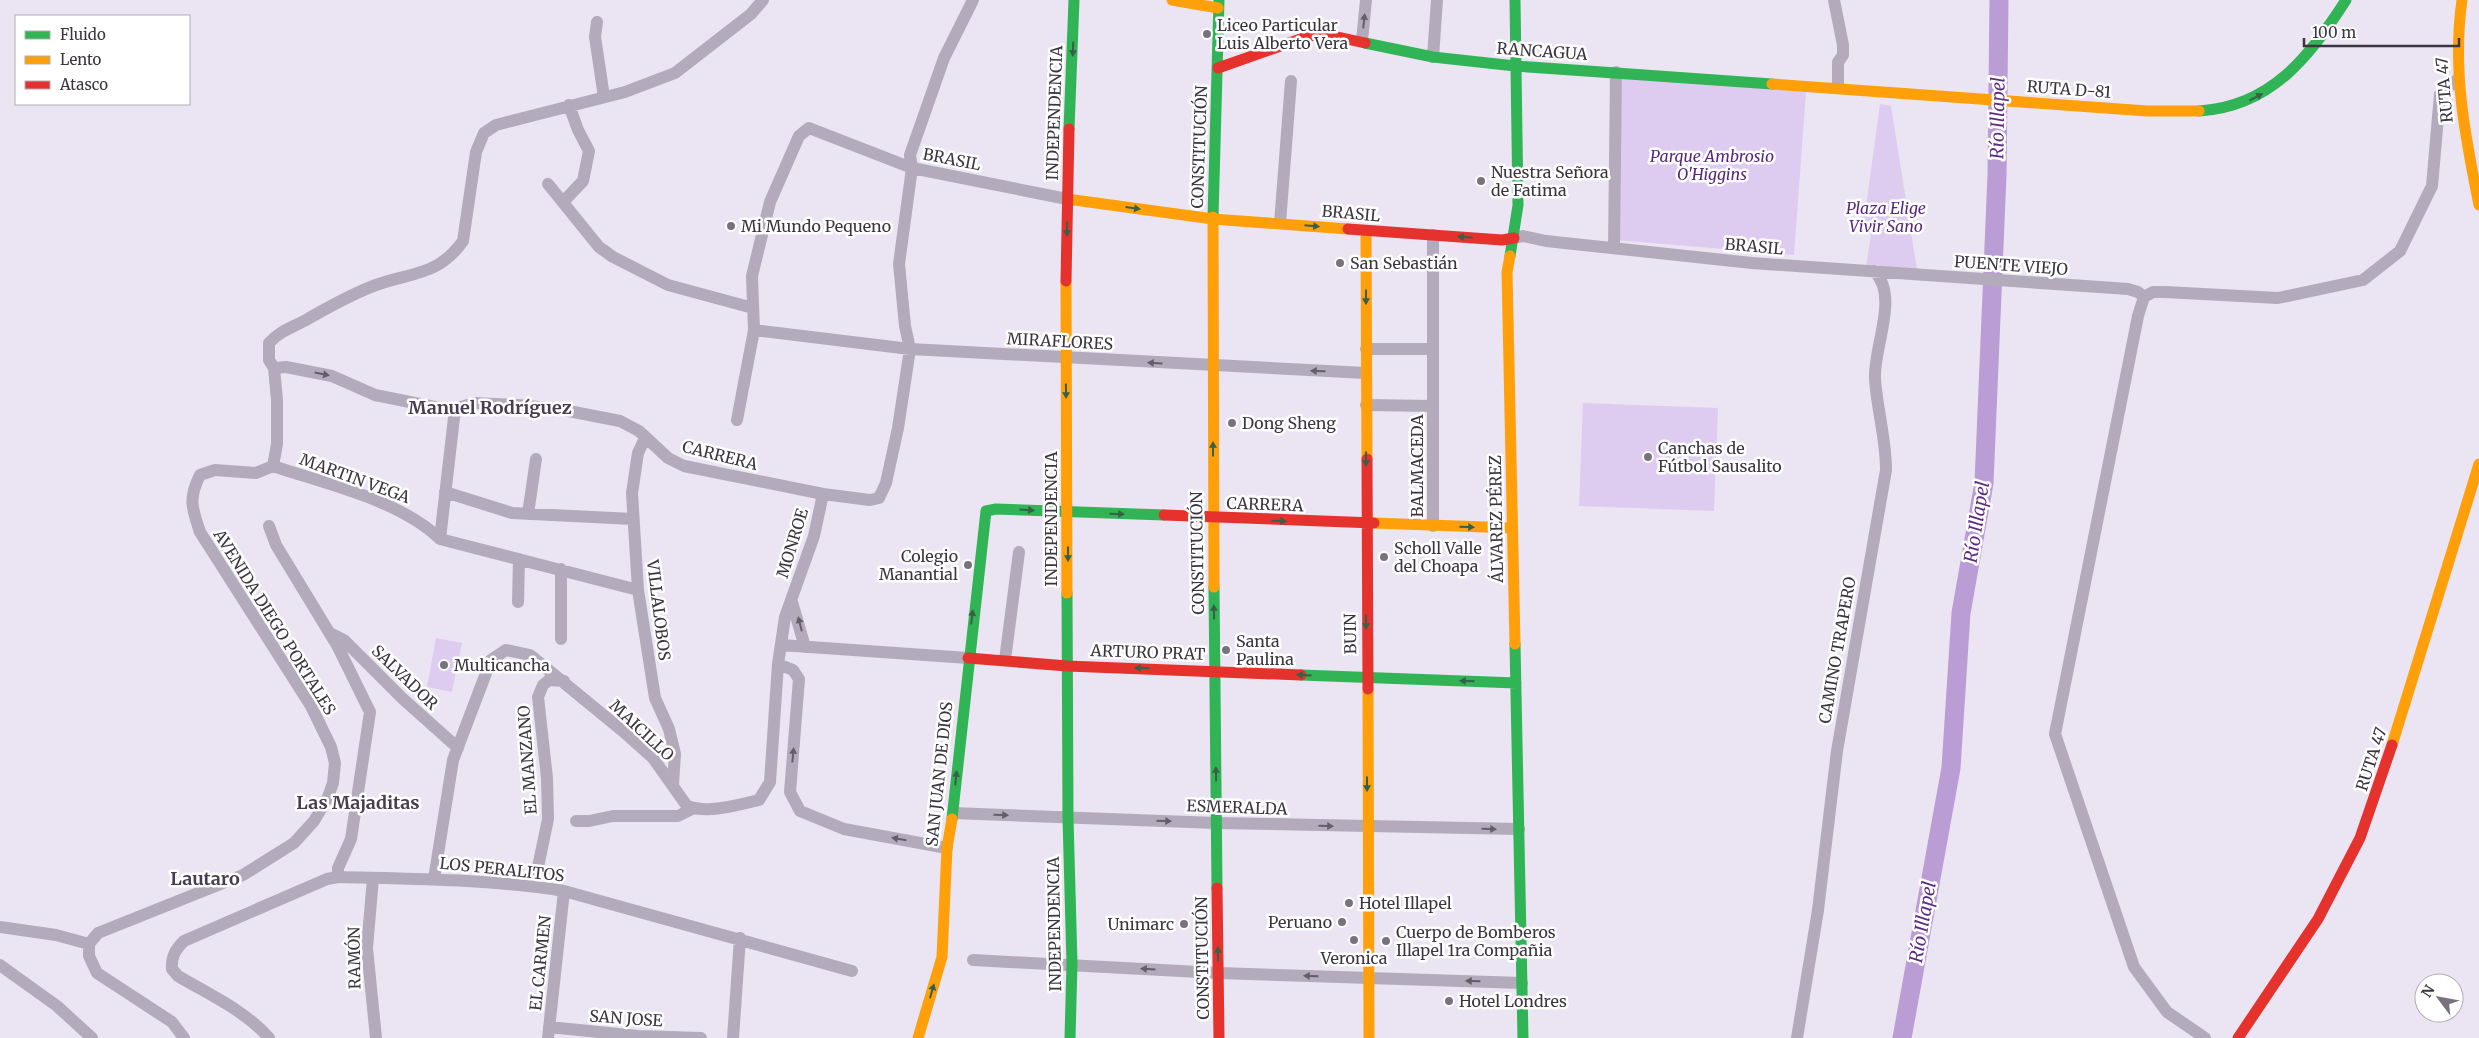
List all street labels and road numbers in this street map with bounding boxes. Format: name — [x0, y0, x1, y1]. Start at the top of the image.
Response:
street label: RANCAGUA — [1496, 38, 1589, 64]
street label: INDEPENDENCIA — [1042, 44, 1066, 181]
street label: RUTA 47 — [2431, 56, 2457, 124]
street label: RUTA D-81 — [2026, 76, 2112, 102]
street label: CONSTITUCIÓN — [1187, 84, 1211, 209]
street label: BRASIL — [921, 144, 983, 174]
street label: BRASIL — [1321, 200, 1381, 226]
street label: BRASIL — [1724, 233, 1784, 259]
street label: PUENTE VIEJO — [1953, 251, 2069, 279]
street label: MIRAFLORES — [1006, 328, 1114, 354]
street label: BALMACEDA — [1407, 414, 1427, 517]
street label: CARRERA — [680, 436, 761, 474]
street label: MARTIN VEGA — [297, 449, 413, 507]
street label: INDEPENDENCIA — [1041, 451, 1061, 587]
street label: ÁLVAREZ PÉREZ — [1485, 455, 1507, 584]
street label: CONSTITUCIÓN — [1186, 491, 1208, 615]
street label: CARRERA — [1226, 493, 1305, 515]
street label: MONROE — [772, 505, 812, 580]
street label: AVENIDA DIEGO PORTALES — [209, 525, 340, 718]
street label: VILLALOBOS — [643, 557, 675, 662]
street label: CAMINO TRAPERO — [1814, 575, 1860, 725]
street label: BUIN — [1340, 613, 1360, 655]
street label: SALVADOR — [368, 640, 443, 714]
street label: ARTURO PRAT — [1089, 640, 1206, 664]
street label: MAICILLO — [606, 695, 679, 765]
street label: SAN JUAN DE DIOS — [921, 701, 957, 847]
street label: EL MANZANO — [513, 704, 541, 815]
street label: RUTA 47 — [2351, 725, 2391, 793]
street label: ESMERALDA — [1186, 795, 1289, 819]
street label: LOS PERALITOS — [439, 852, 565, 886]
street label: INDEPENDENCIA — [1043, 856, 1065, 992]
street label: CONSTITUCIÓN — [1191, 896, 1213, 1020]
street label: EL CARMEN — [525, 914, 555, 1012]
street label: RAMÓN — [343, 926, 365, 990]
street label: SAN JOSE — [589, 1005, 664, 1031]

